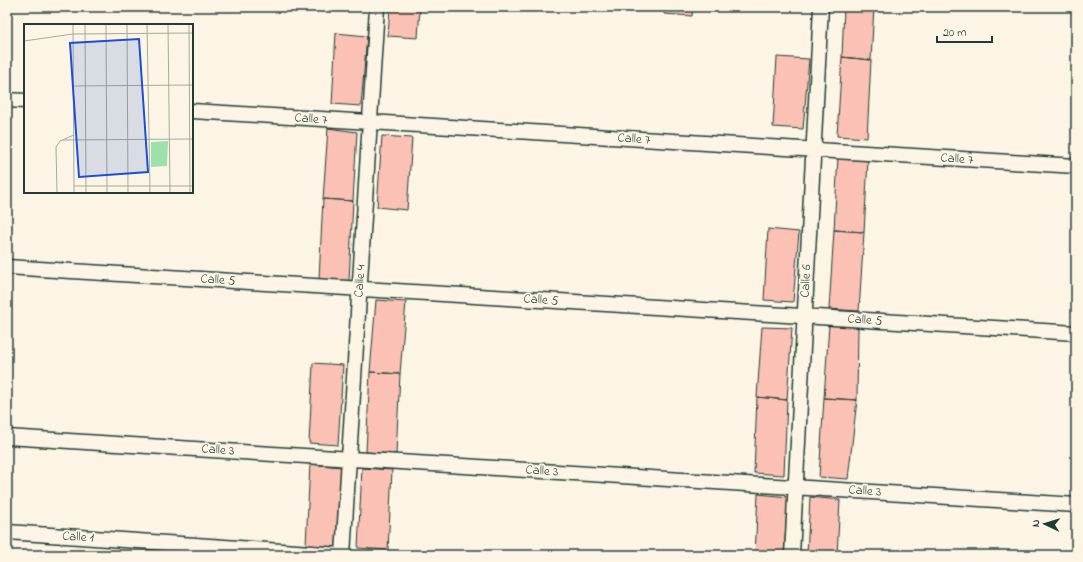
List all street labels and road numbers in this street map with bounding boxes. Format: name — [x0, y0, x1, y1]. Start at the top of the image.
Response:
street label: Calle 7 — [294, 108, 329, 130]
street label: Calle 7 — [617, 128, 652, 150]
street label: Calle 7 — [940, 148, 975, 170]
street label: Calle 4 — [349, 263, 371, 298]
street label: Calle 6 — [796, 264, 816, 298]
street label: Calle 5 — [200, 269, 237, 291]
street label: Calle 5 — [523, 289, 560, 311]
street label: Calle 5 — [847, 309, 884, 331]
street label: Calle 3 — [201, 439, 235, 461]
street label: Calle 3 — [525, 460, 559, 482]
street label: Calle 3 — [848, 480, 882, 502]
street label: Calle 1 — [62, 526, 94, 548]

